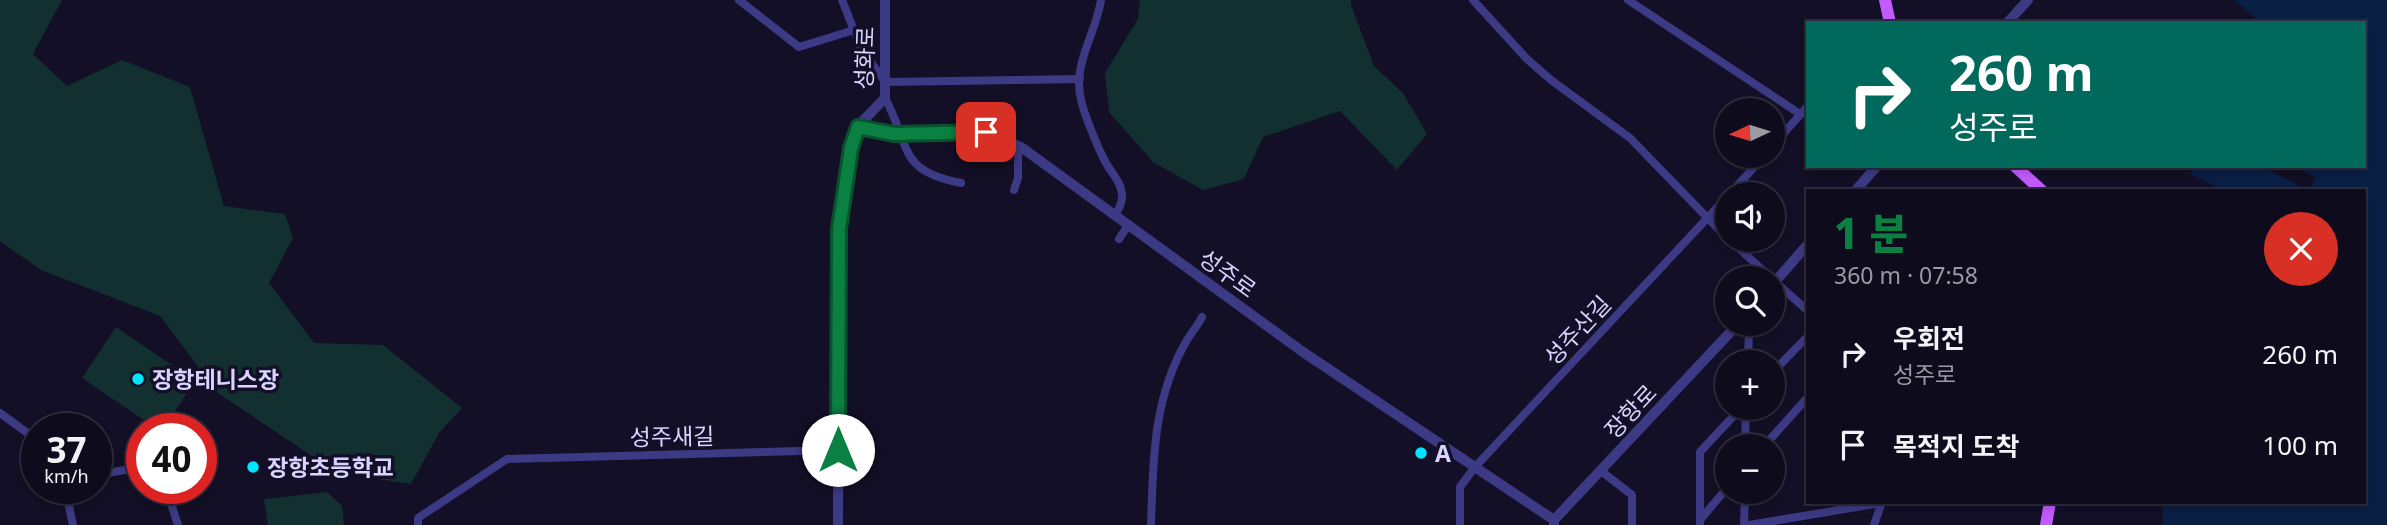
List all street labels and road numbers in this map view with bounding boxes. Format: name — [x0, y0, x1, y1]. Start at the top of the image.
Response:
street label: 성화로 — [847, 26, 881, 90]
street label: 성주로 — [1193, 241, 1263, 305]
street label: 성주산길 — [1536, 288, 1618, 372]
street label: 장항로 — [1597, 377, 1663, 445]
street label: 성주새길 — [629, 419, 715, 453]

